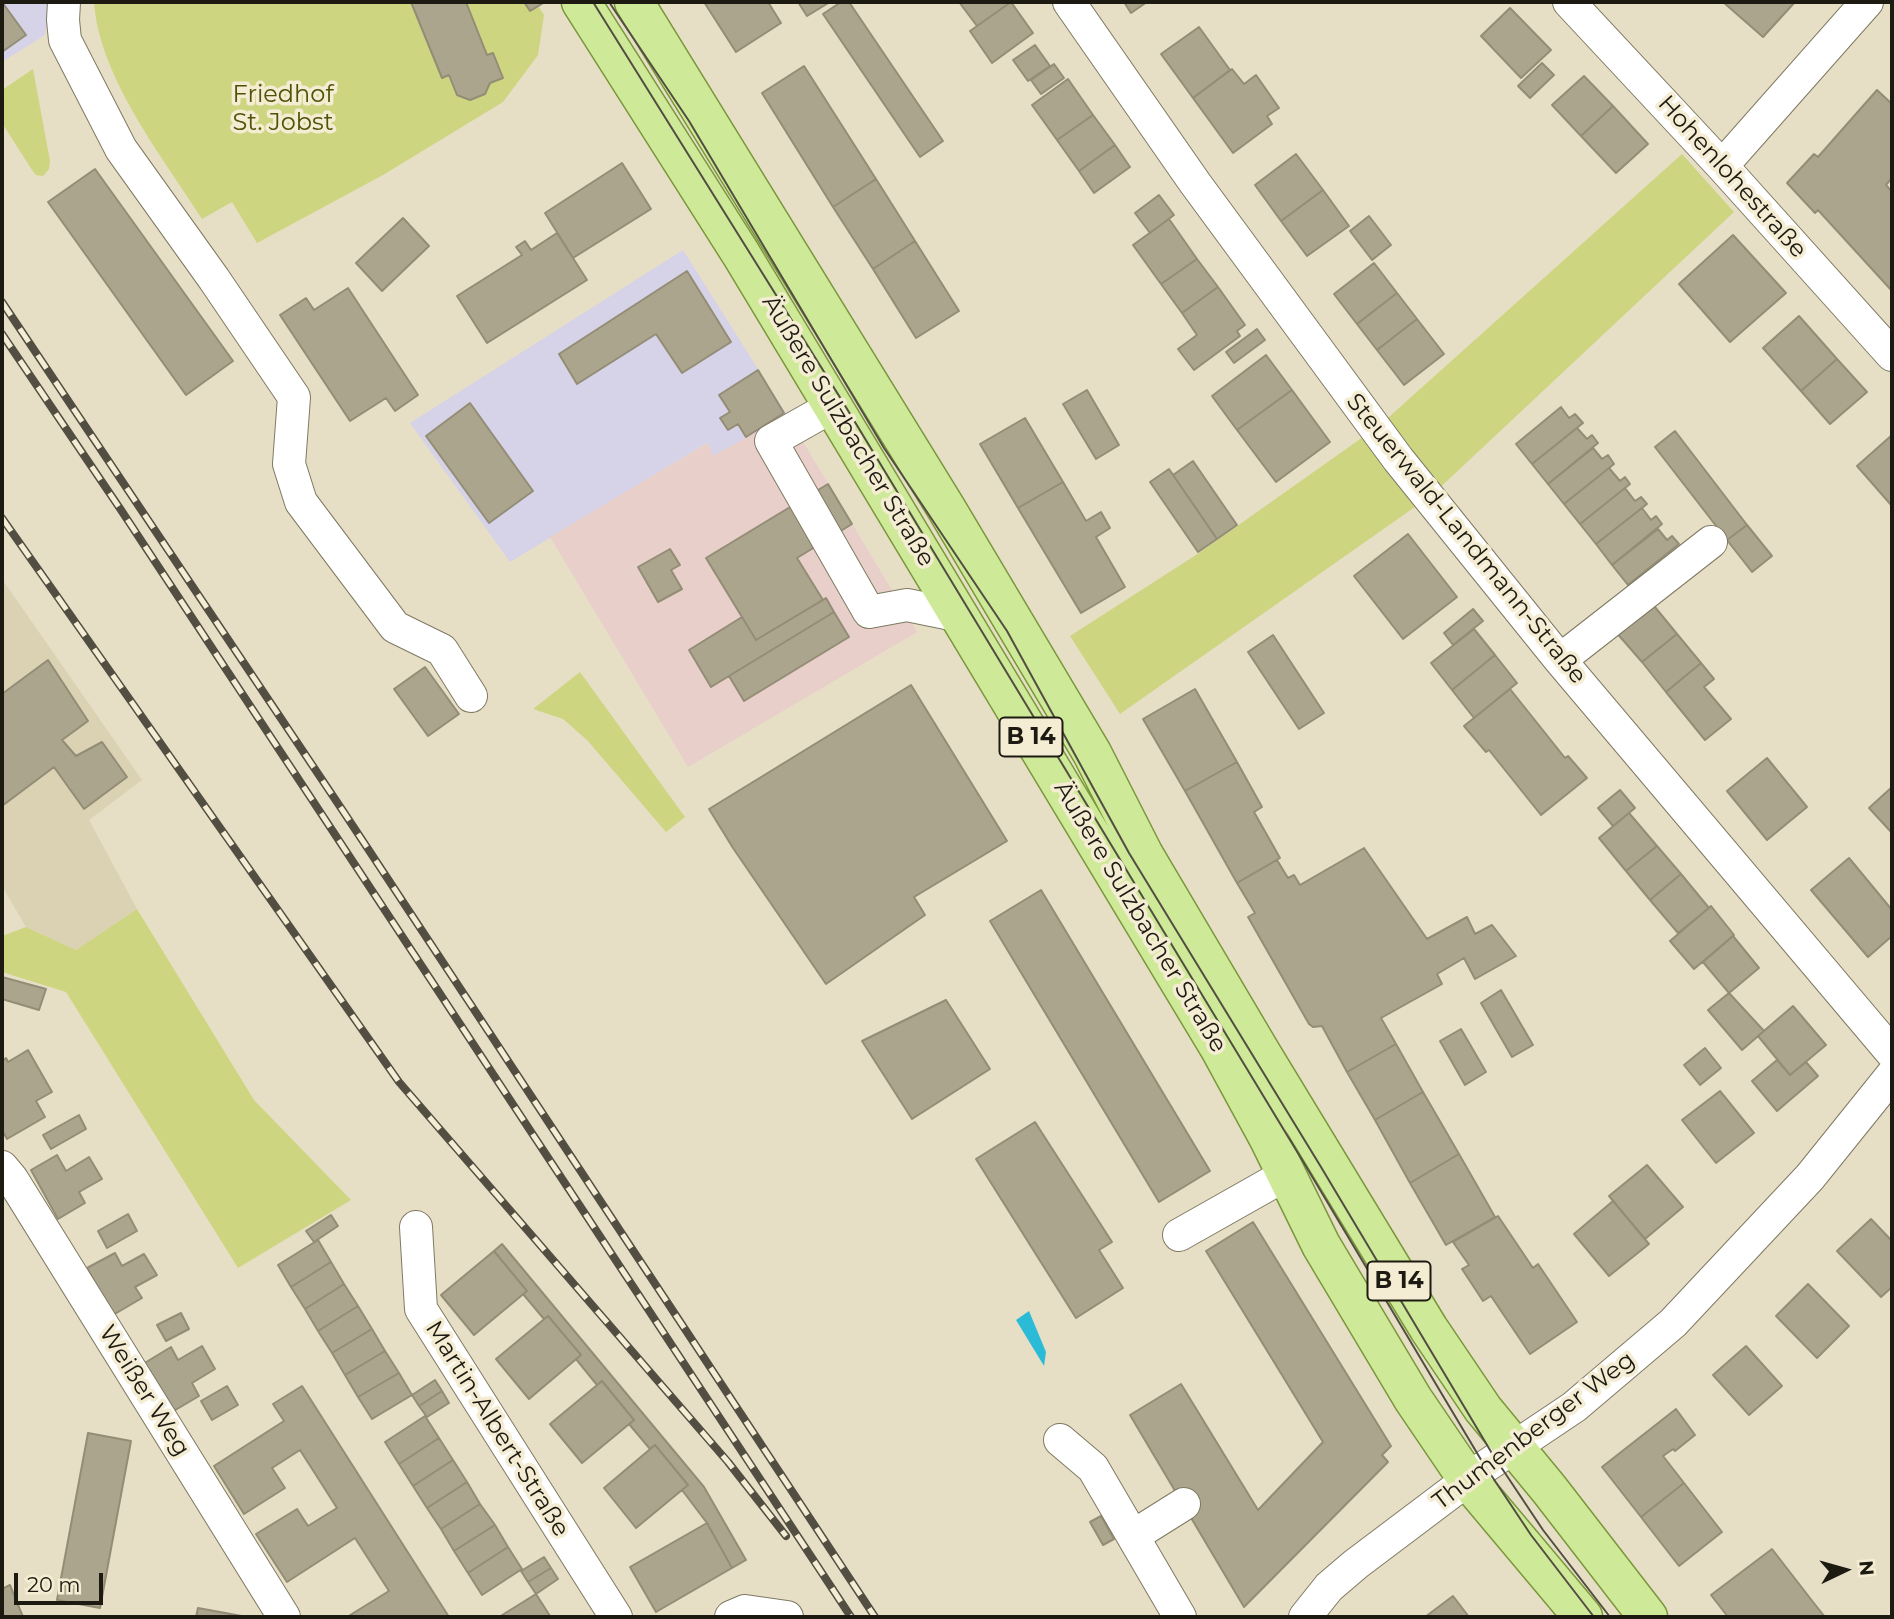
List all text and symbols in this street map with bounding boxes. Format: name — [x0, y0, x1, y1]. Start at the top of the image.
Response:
park label: Friedhof St. Jobst — [232, 81, 334, 137]
street label: Hohenlohestraße — [1652, 90, 1812, 264]
street label: Äußere Sulzbacher Straße — [755, 290, 941, 572]
street label: Steuerwald-Landmann-Straße — [1340, 388, 1592, 690]
road number: B 14 — [1000, 718, 1062, 757]
street label: Äußere Sulzbacher Straße — [1047, 776, 1233, 1058]
road number: B 14 — [1368, 1262, 1430, 1300]
street label: Martin-Albert-Straße — [419, 1316, 575, 1542]
street label: Weißer Weg — [92, 1320, 196, 1462]
street label: Thumenberger Weg — [1427, 1346, 1641, 1516]
north arrow — [1810, 1535, 1880, 1605]
text: N — [1854, 1559, 1879, 1577]
scale bar — [18, 1560, 107, 1604]
text: 20 m — [27, 1572, 81, 1597]

